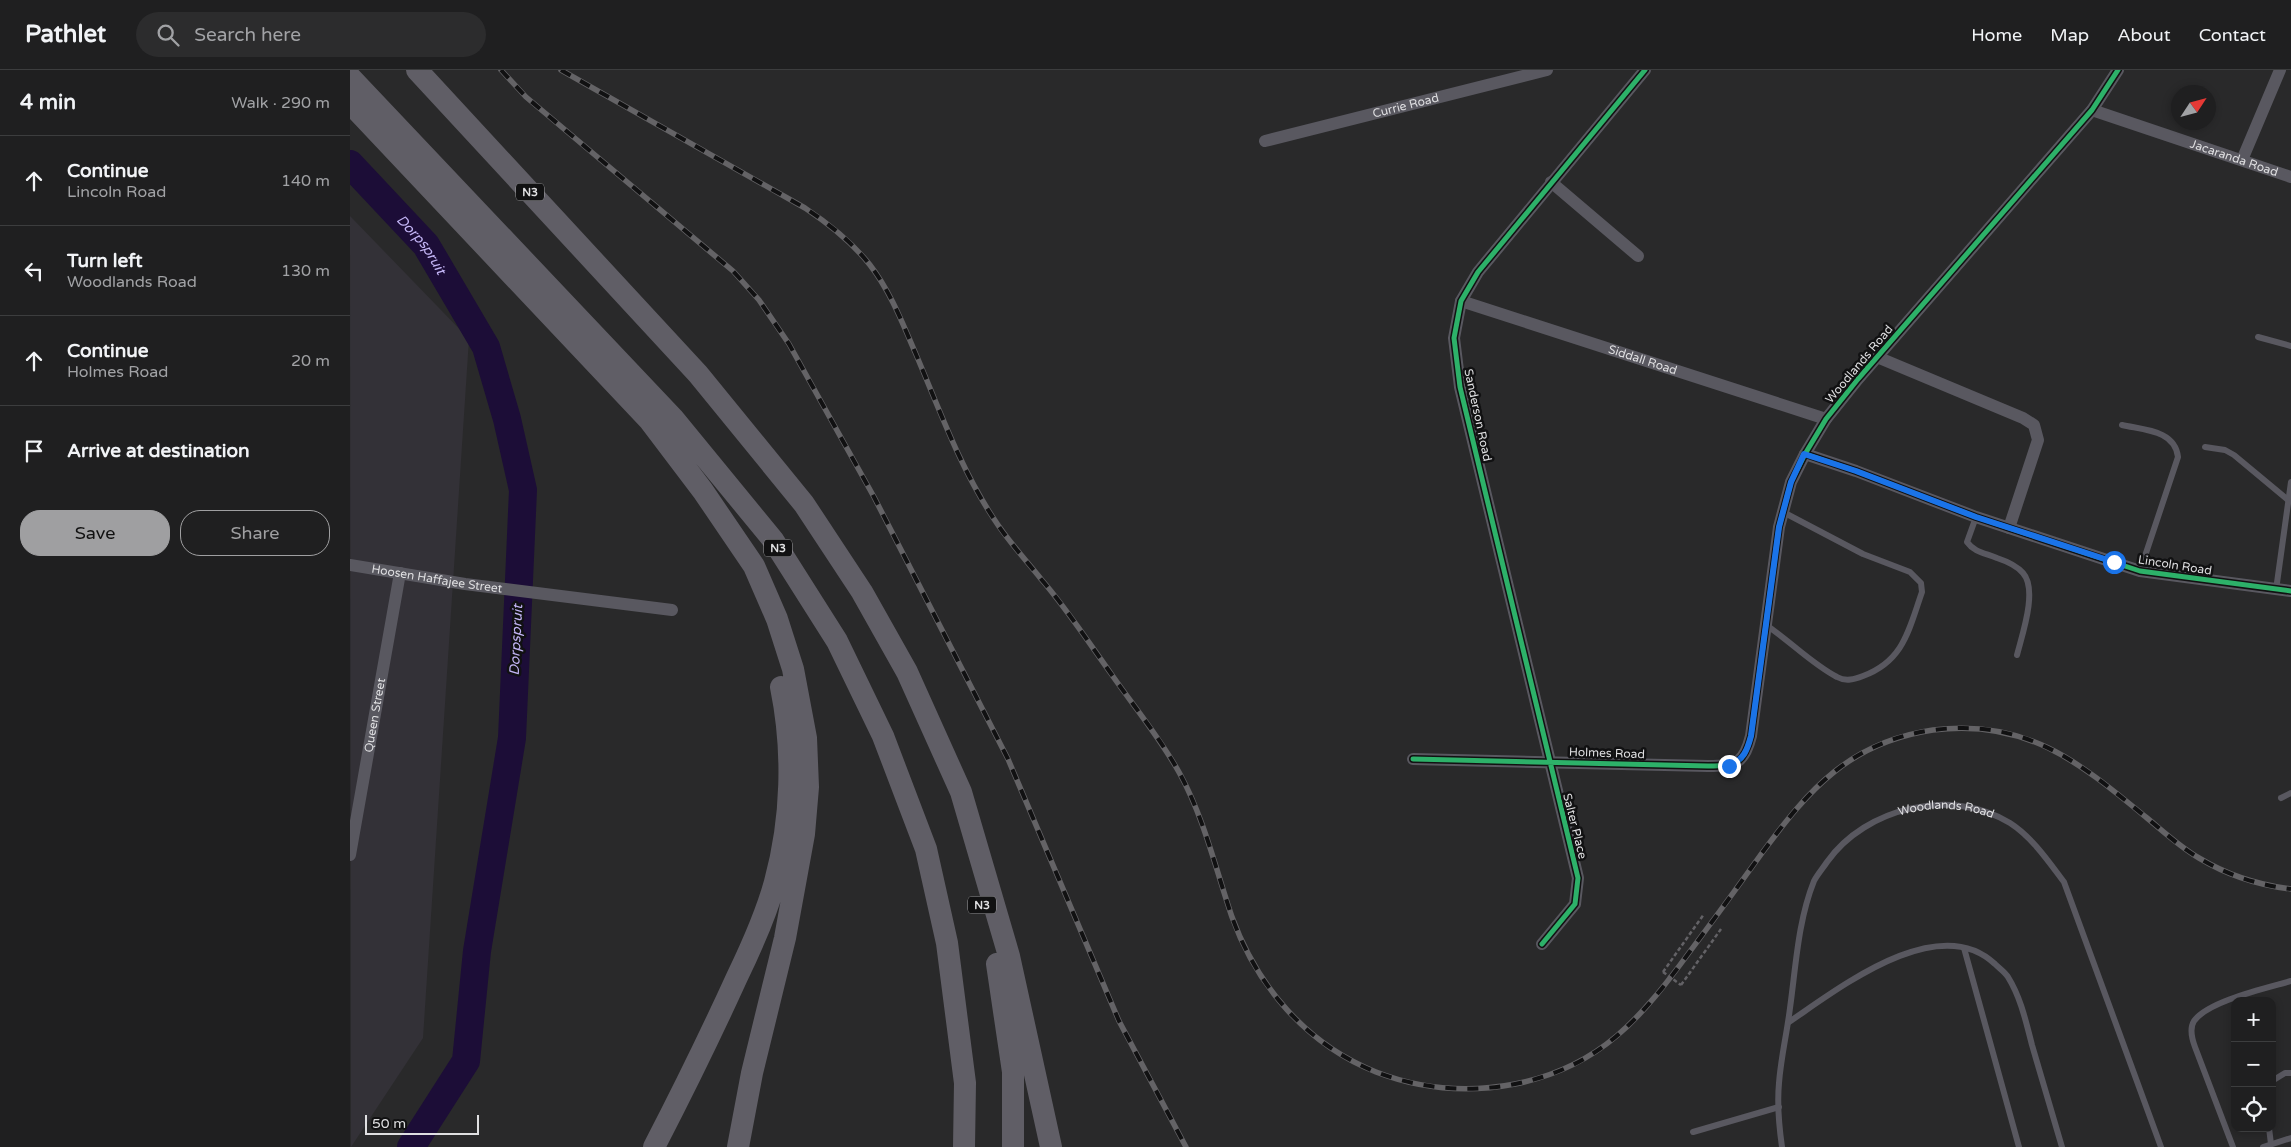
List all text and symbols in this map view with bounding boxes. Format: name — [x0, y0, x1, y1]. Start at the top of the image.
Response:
search box — [136, 12, 486, 57]
text: Pathlet — [25, 20, 106, 49]
icon: search — [154, 21, 182, 49]
text: Search here — [194, 24, 301, 46]
text: Home — [1971, 24, 2022, 46]
text: Map — [2050, 24, 2089, 46]
text: About — [2117, 24, 2171, 46]
text: Contact — [2199, 24, 2266, 46]
north arrow — [2171, 85, 2216, 130]
text: 4 min — [20, 90, 76, 115]
street label: Currie Road — [1371, 91, 1440, 121]
text: Walk · 290 m — [231, 93, 330, 113]
street label: Jacaranda Road — [2188, 137, 2280, 179]
text: Continue — [67, 160, 149, 182]
icon: ahead — [20, 167, 48, 195]
text: 140 m — [281, 171, 330, 191]
text: Lincoln Road — [67, 182, 166, 202]
road number: N3 — [516, 184, 544, 200]
water label: Dorpspruit — [393, 211, 451, 279]
text: Turn left — [67, 250, 143, 272]
icon: left — [20, 257, 48, 285]
text: 130 m — [281, 261, 330, 281]
text: Woodlands Road — [67, 272, 197, 292]
street label: Woodlands Road — [1822, 322, 1896, 406]
text: Continue — [67, 340, 149, 362]
street label: Siddall Road — [1607, 342, 1679, 377]
icon: ahead — [20, 347, 48, 375]
text: 20 m — [291, 351, 330, 371]
text: Holmes Road — [67, 362, 168, 382]
street label: Sanderson Road — [1461, 368, 1495, 462]
icon: arrive — [20, 437, 48, 465]
text: Arrive at destination — [67, 440, 250, 462]
button: Save — [20, 510, 170, 556]
button: Share — [180, 510, 330, 556]
road number: N3 — [764, 539, 792, 556]
route start — [2103, 551, 2126, 574]
street label: Lincoln Road — [2137, 552, 2213, 578]
street label: Hoosen Haffajee Street — [370, 562, 503, 596]
water label: Dorpspruit — [506, 602, 526, 676]
street label: Queen Street — [361, 676, 388, 753]
street label: Holmes Road — [1569, 745, 1645, 761]
route end — [1718, 755, 1741, 778]
street label: Salter Place — [1560, 792, 1590, 860]
street label: Woodlands Road — [1896, 798, 1996, 821]
road number: N3 — [968, 896, 996, 914]
map controls — [2231, 997, 2276, 1132]
button: + — [2231, 997, 2276, 1042]
button: − — [2231, 1042, 2276, 1087]
button: locate — [2231, 1087, 2276, 1132]
scale bar — [365, 1112, 479, 1135]
text: 50 m — [372, 1115, 406, 1132]

